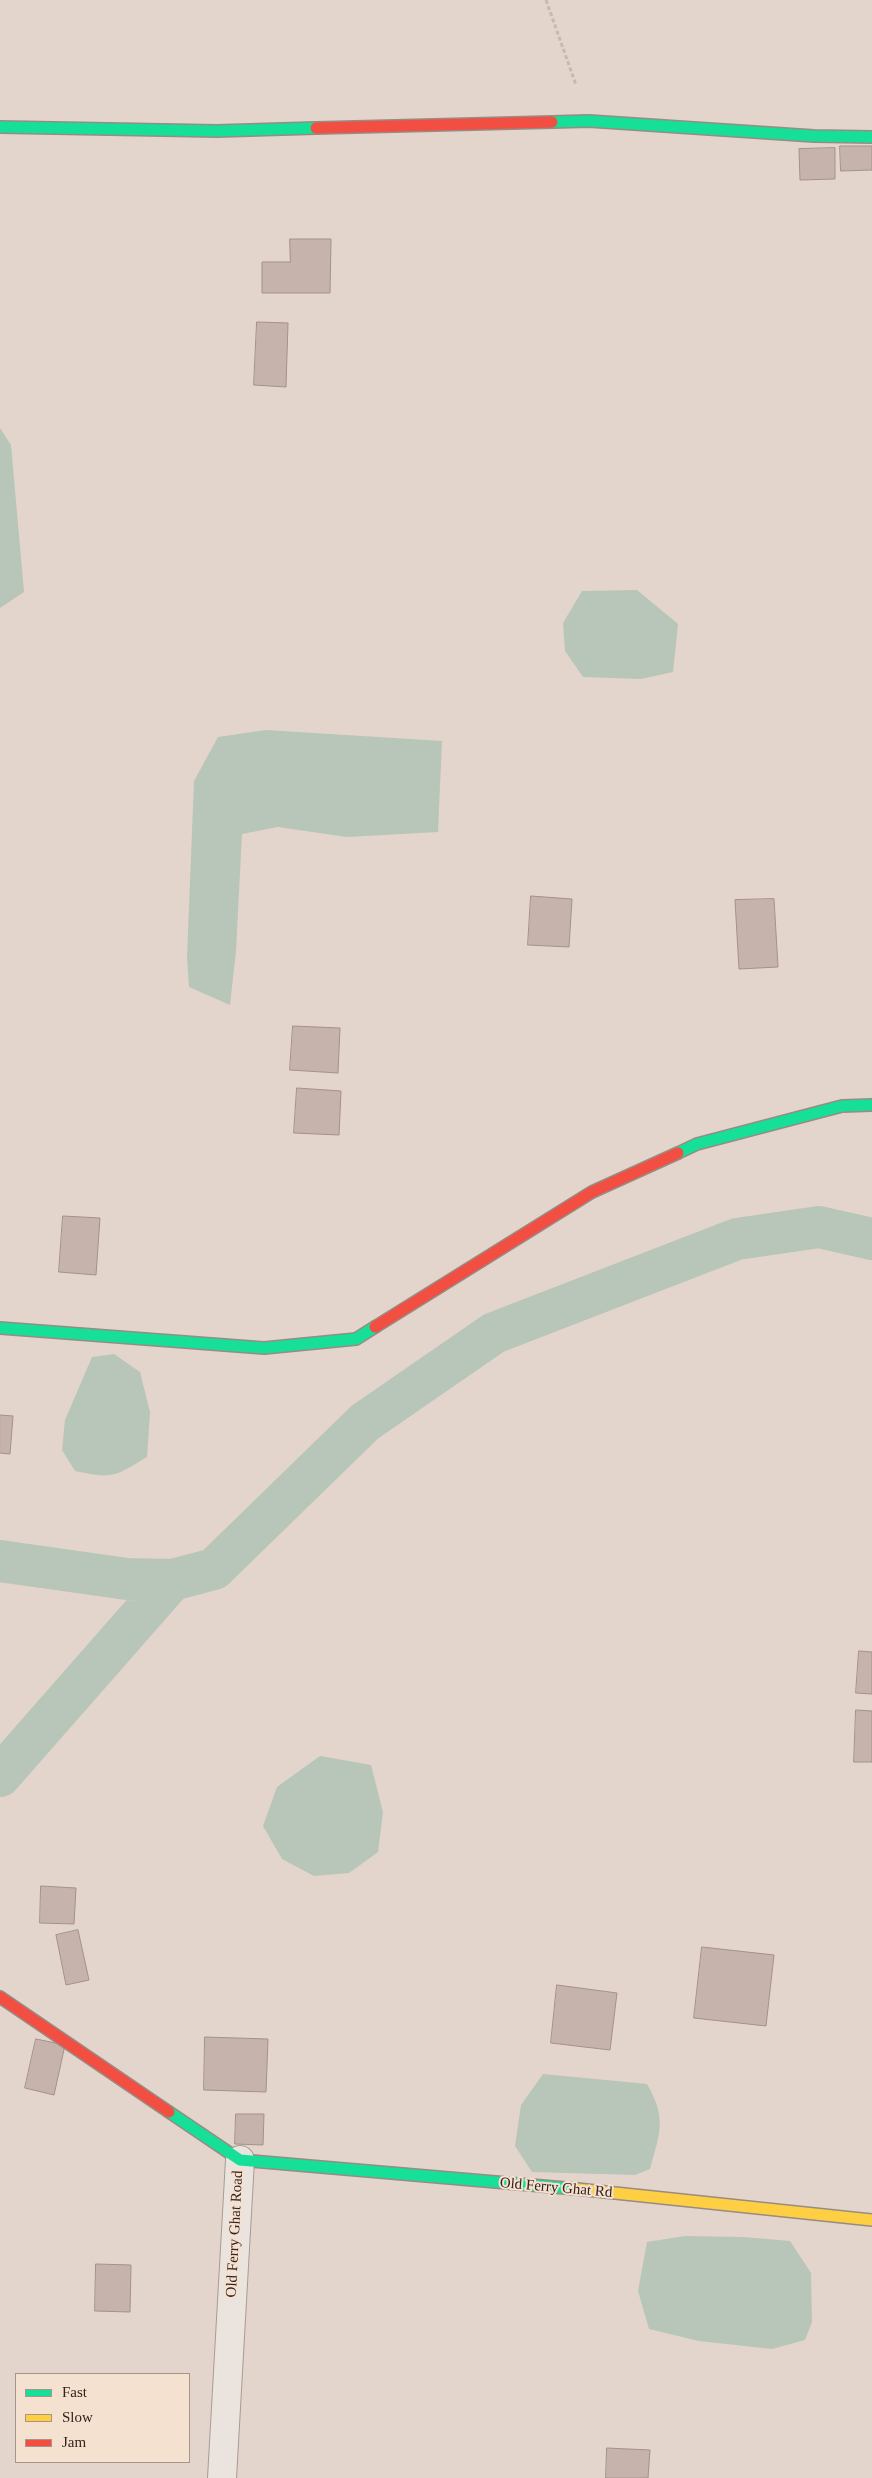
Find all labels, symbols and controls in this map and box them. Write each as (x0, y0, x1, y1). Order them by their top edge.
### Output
street label: Old Ferry Ghat Road (223, 2170, 247, 2298)
street label: Old Ferry Ghat Rd (499, 2174, 613, 2202)
legend (15, 2373, 190, 2463)
text: Fast (62, 2384, 87, 2400)
text: Slow (62, 2409, 93, 2425)
text: Jam (62, 2434, 86, 2450)

